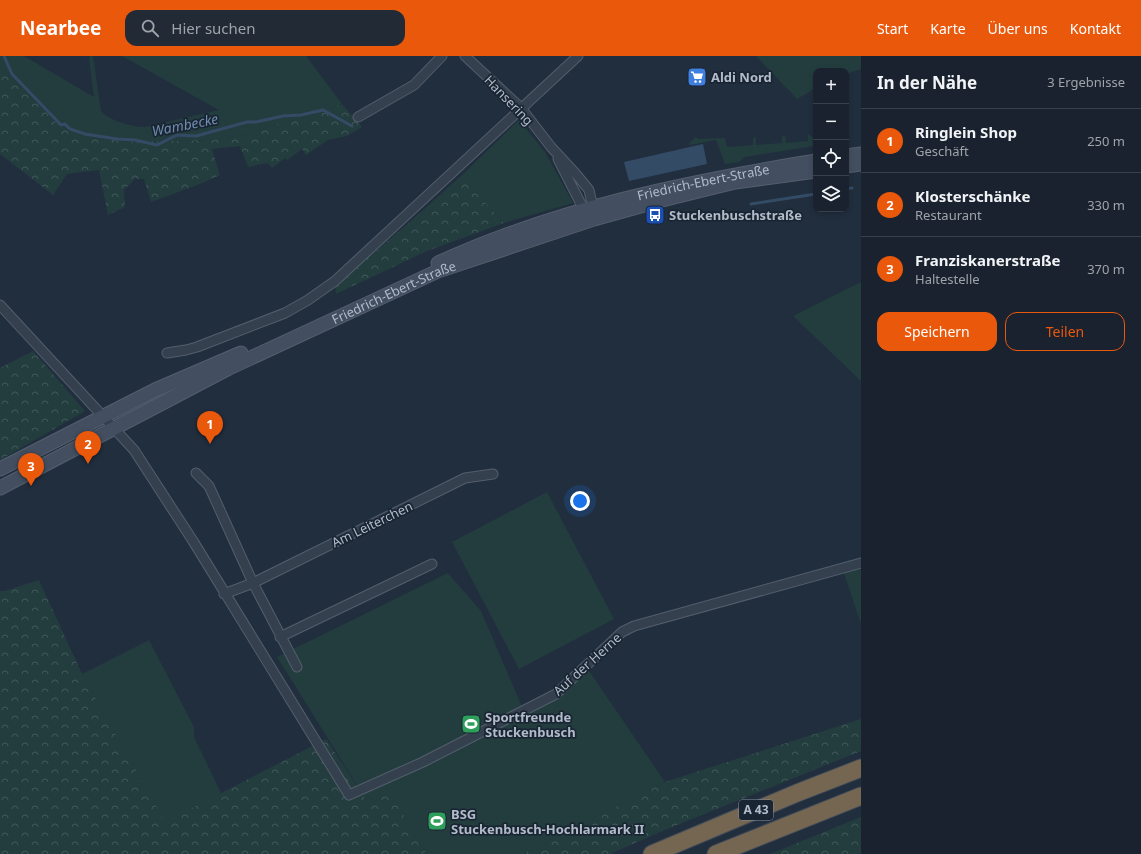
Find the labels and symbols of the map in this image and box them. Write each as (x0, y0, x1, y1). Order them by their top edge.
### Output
supermarket icon: Aldi Nord (686, 66, 708, 88)
place label: Aldi Nord (711, 68, 772, 86)
street label: Hansering (481, 71, 537, 129)
water label: Wambecke (150, 109, 220, 140)
street label: Friedrich-Ebert-Straße (635, 160, 771, 205)
bus stop icon: Stuckenbuschstraße (644, 204, 666, 226)
place label: Stuckenbuschstraße (669, 206, 802, 224)
street label: Friedrich-Ebert-Straße (329, 257, 458, 328)
pin: 1 (197, 411, 223, 444)
pin: 2 (75, 431, 101, 464)
pin: 3 (18, 453, 44, 486)
your location (570, 491, 590, 511)
street label: Am Leiterchen (328, 497, 416, 551)
street label: Auf der Herne (549, 629, 625, 699)
place label: Sportfreunde Stuckenbusch (485, 708, 576, 741)
sports icon: Sportfreunde Stuckenbusch (460, 713, 482, 735)
road number: A 43 (739, 800, 773, 820)
place label: BSG Stuckenbusch-Hochlarmark II (451, 805, 644, 838)
sports icon: BSG Stuckenbusch-Hochlarmark II (426, 810, 448, 832)

